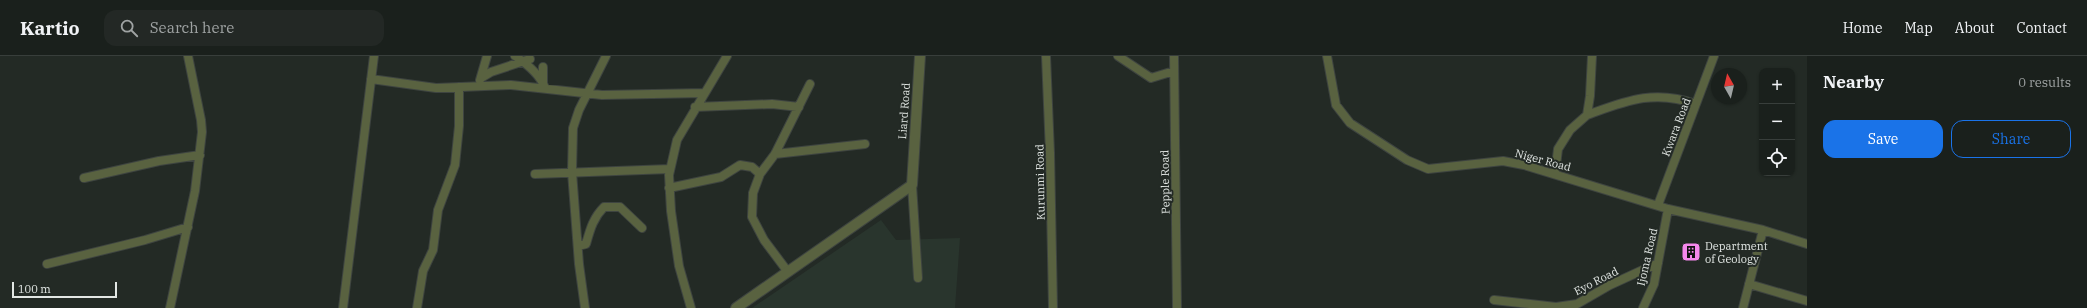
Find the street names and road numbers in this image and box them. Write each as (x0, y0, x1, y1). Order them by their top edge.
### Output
street label: Liard Road (895, 82, 913, 140)
street label: Kwara Road (1658, 95, 1694, 158)
street label: Kurunmi Road (1032, 144, 1048, 220)
street label: Niger Road (1513, 146, 1573, 174)
street label: Pepple Road (1157, 150, 1173, 214)
street label: Ijoma Road (1634, 227, 1660, 287)
street label: Eyo Road (1572, 264, 1621, 298)

